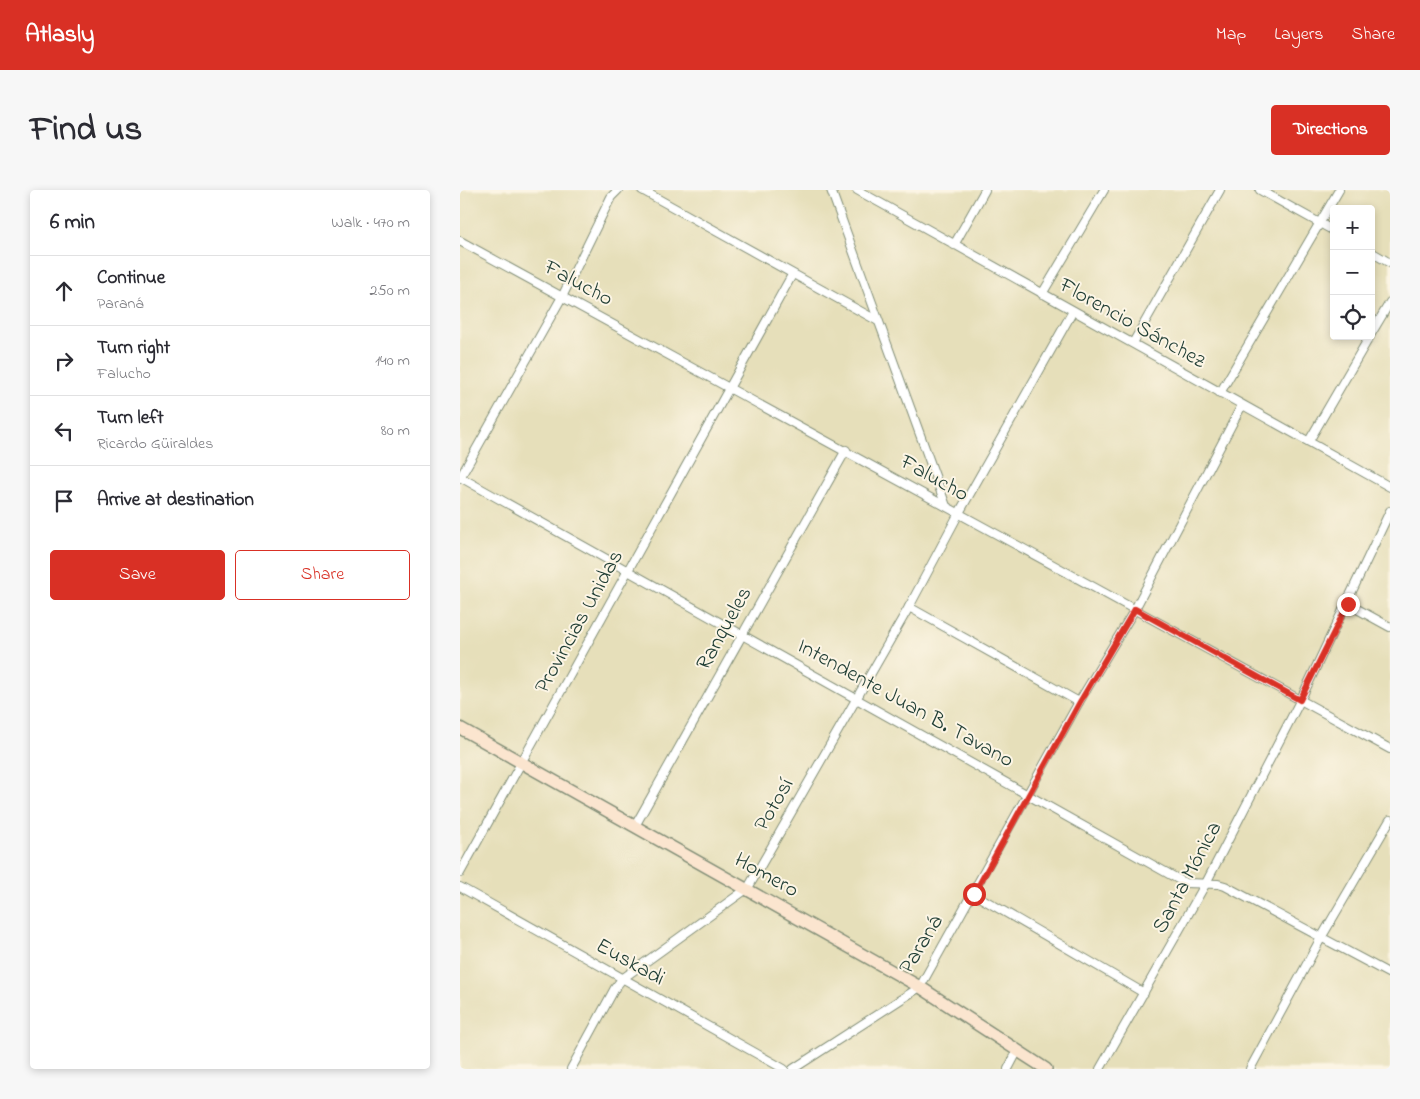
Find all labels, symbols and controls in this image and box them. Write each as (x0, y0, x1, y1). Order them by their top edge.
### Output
text: Atlasly (25, 18, 94, 53)
text: Map (1216, 22, 1246, 48)
text: Layers (1274, 22, 1324, 48)
text: Share (1352, 22, 1395, 48)
text: Find us (30, 105, 142, 156)
button: Directions (1271, 105, 1390, 155)
map controls (1330, 205, 1375, 340)
button: + (1330, 205, 1375, 250)
text: 6 min (50, 208, 95, 238)
text: Walk · 470 m (331, 211, 410, 235)
button: − (1330, 250, 1375, 295)
street label: Falucho (537, 252, 618, 316)
text: Continue (97, 265, 165, 292)
street label: Florencio Sánchez (1052, 270, 1212, 378)
icon: ahead (50, 277, 78, 305)
text: 250 m (370, 279, 410, 303)
text: Paraná (97, 292, 144, 316)
button: locate (1330, 295, 1375, 340)
text: Turn right (97, 335, 170, 362)
icon: right (50, 347, 78, 375)
text: 140 m (375, 349, 410, 373)
text: Falucho (97, 362, 151, 386)
text: Turn left (97, 405, 164, 432)
icon: left (50, 417, 78, 445)
text: 80 m (381, 419, 410, 443)
text: Ricardo Güiraldes (97, 432, 213, 456)
street label: Falucho (893, 447, 974, 511)
icon: arrive (50, 487, 78, 515)
text: Arrive at destination (97, 487, 254, 514)
street label: Provincias Unidas (527, 545, 633, 699)
button: Save (50, 550, 225, 600)
button: Share (235, 550, 410, 600)
street label: Ranqueles (689, 581, 761, 677)
route end (1337, 593, 1360, 616)
street label: Intendente Juan B. Tavano (791, 631, 1019, 777)
street label: Potosí (747, 772, 803, 838)
street label: Santa Mónica (1145, 816, 1231, 940)
street label: Homero (728, 845, 804, 907)
route start (963, 883, 986, 906)
street label: Paraná (892, 909, 952, 981)
street label: Euskadi (589, 931, 671, 995)

